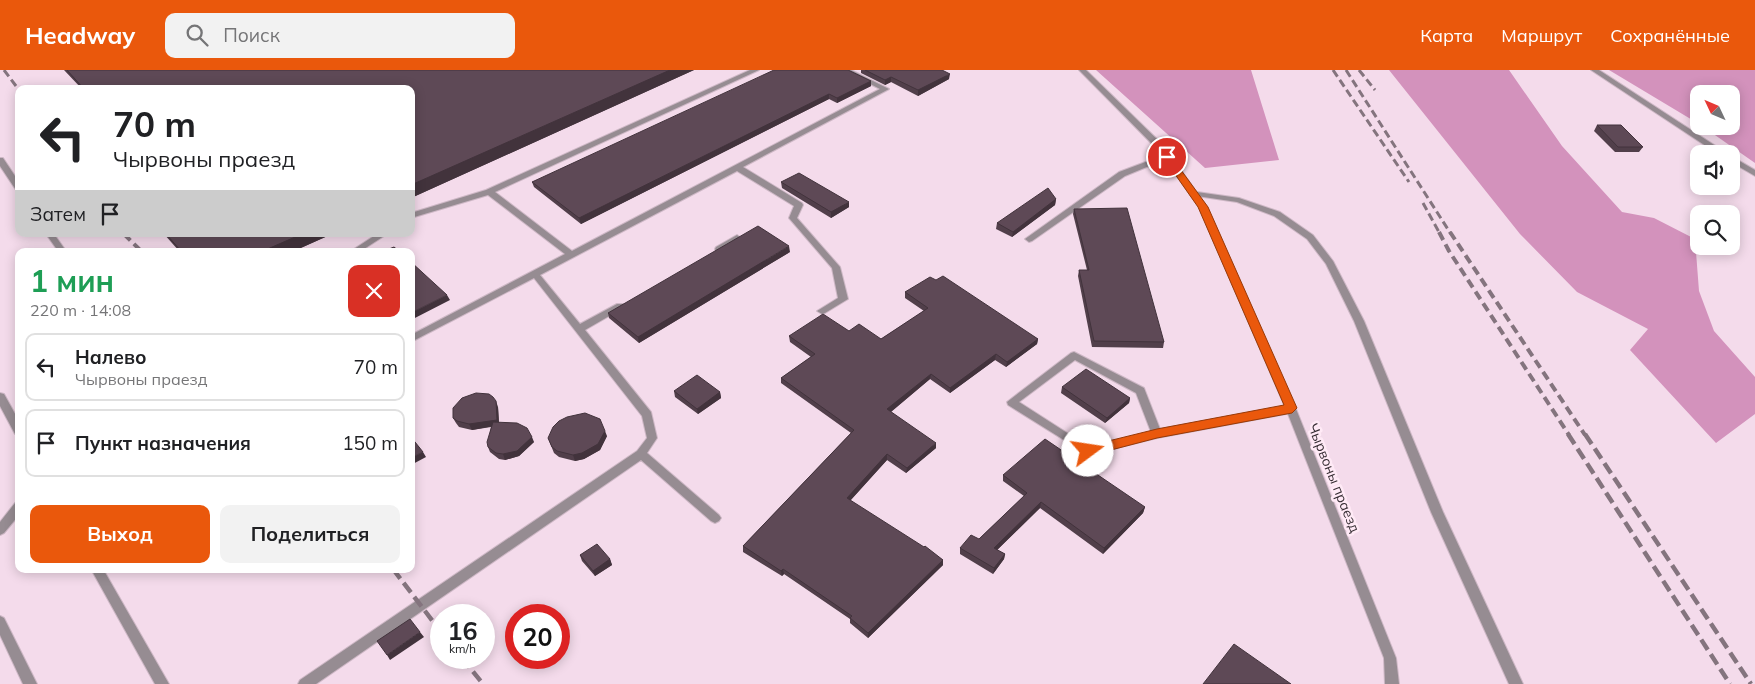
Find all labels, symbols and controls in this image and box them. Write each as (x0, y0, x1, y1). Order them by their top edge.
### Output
search box (165, 13, 515, 58)
text: Headway (25, 20, 135, 50)
icon: search (183, 21, 211, 49)
text: Поиск (223, 23, 280, 47)
text: Карта (1420, 24, 1473, 47)
text: Маршрут (1501, 24, 1582, 47)
text: Сохранённые (1610, 24, 1730, 47)
north arrow (1690, 85, 1740, 135)
map controls (1690, 85, 1740, 255)
text: 70 m (113, 102, 196, 146)
icon: left (30, 105, 95, 170)
pin (1146, 136, 1188, 178)
icon: arrive (1153, 143, 1181, 171)
text: Чырвоны праезд (113, 145, 295, 173)
button: sound (1690, 145, 1740, 195)
icon: arrive (96, 200, 124, 228)
text: Затем (30, 202, 86, 226)
button: search (1690, 205, 1740, 255)
text: 1 мин (30, 262, 114, 300)
button: close (348, 265, 400, 317)
text: 220 m · 14:08 (30, 300, 131, 320)
text: Налево (75, 345, 147, 369)
icon: left (32, 353, 60, 381)
text: 70 m (354, 355, 398, 379)
text: Чырвоны праезд (75, 369, 208, 389)
street label: Чырвоны праезд (1304, 421, 1364, 536)
position arrow (1061, 424, 1113, 476)
icon: arrive (32, 429, 60, 457)
text: Пункт назначения (75, 431, 251, 455)
text: 150 m (342, 431, 398, 455)
button: Выход (30, 505, 210, 563)
button: Поделиться (220, 505, 400, 563)
speed limit sign: 20 (505, 604, 570, 669)
text: 16 (447, 615, 478, 646)
text: km/h (449, 641, 476, 656)

